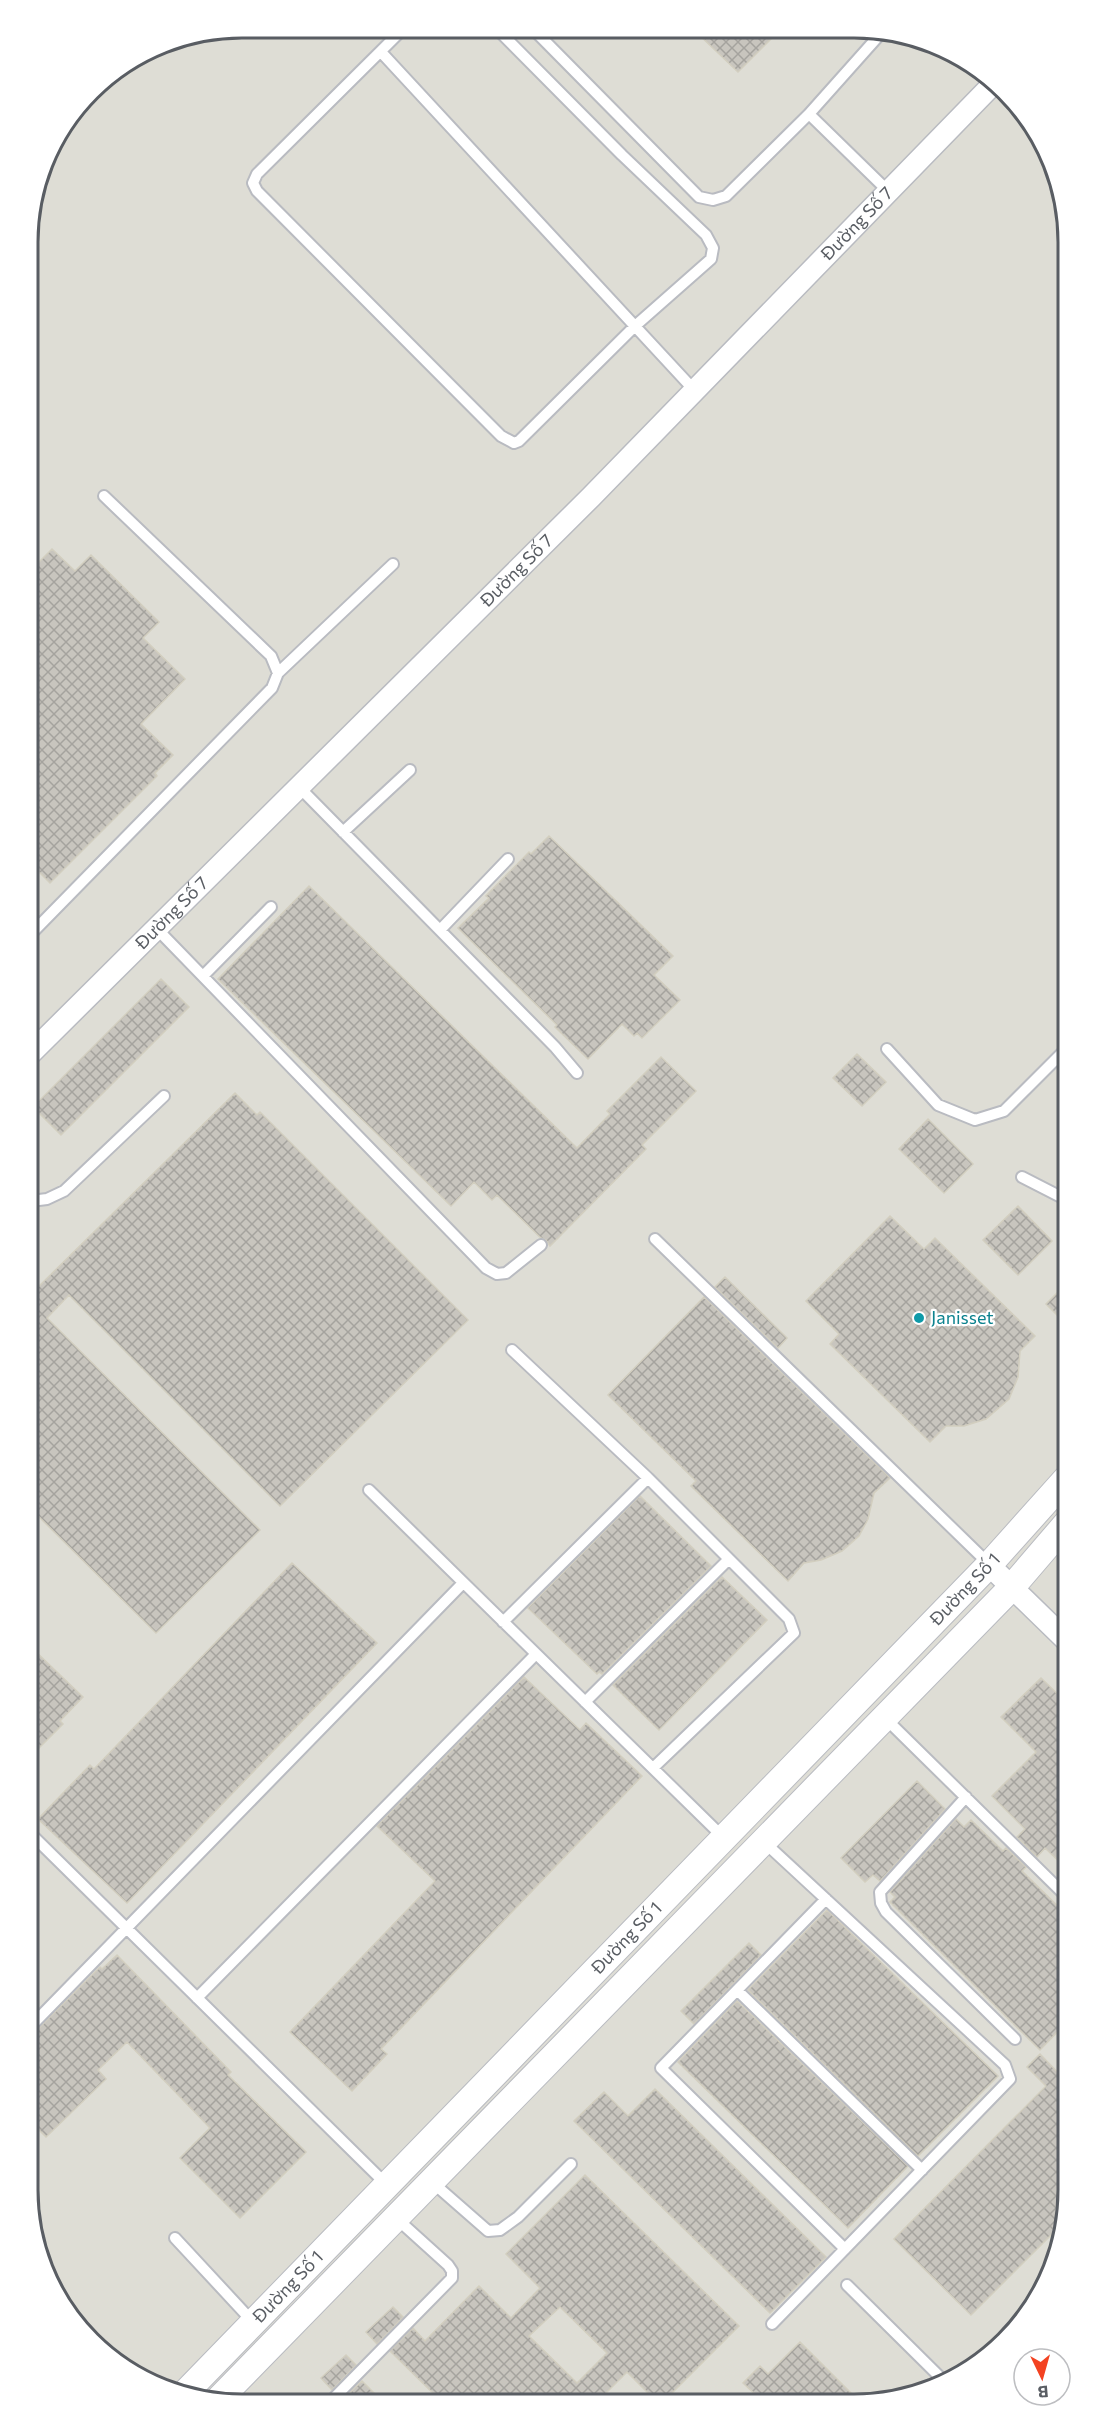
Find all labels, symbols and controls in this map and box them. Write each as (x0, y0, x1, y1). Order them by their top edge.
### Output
street label: Đường Số 7 (815, 182, 897, 265)
street label: Đường Số 7 (474, 529, 557, 612)
street label: Đường Số 7 (129, 871, 212, 954)
place label: Janisset (931, 1306, 994, 1328)
marker: Janisset (912, 1311, 926, 1325)
street label: Đường Số 1 (924, 1548, 1004, 1630)
street label: Đường Số 1 (585, 1897, 666, 1979)
street label: Đường Số 1 (247, 2245, 327, 2328)
north arrow (1012, 2347, 1072, 2407)
text: B (1037, 2383, 1049, 2402)

